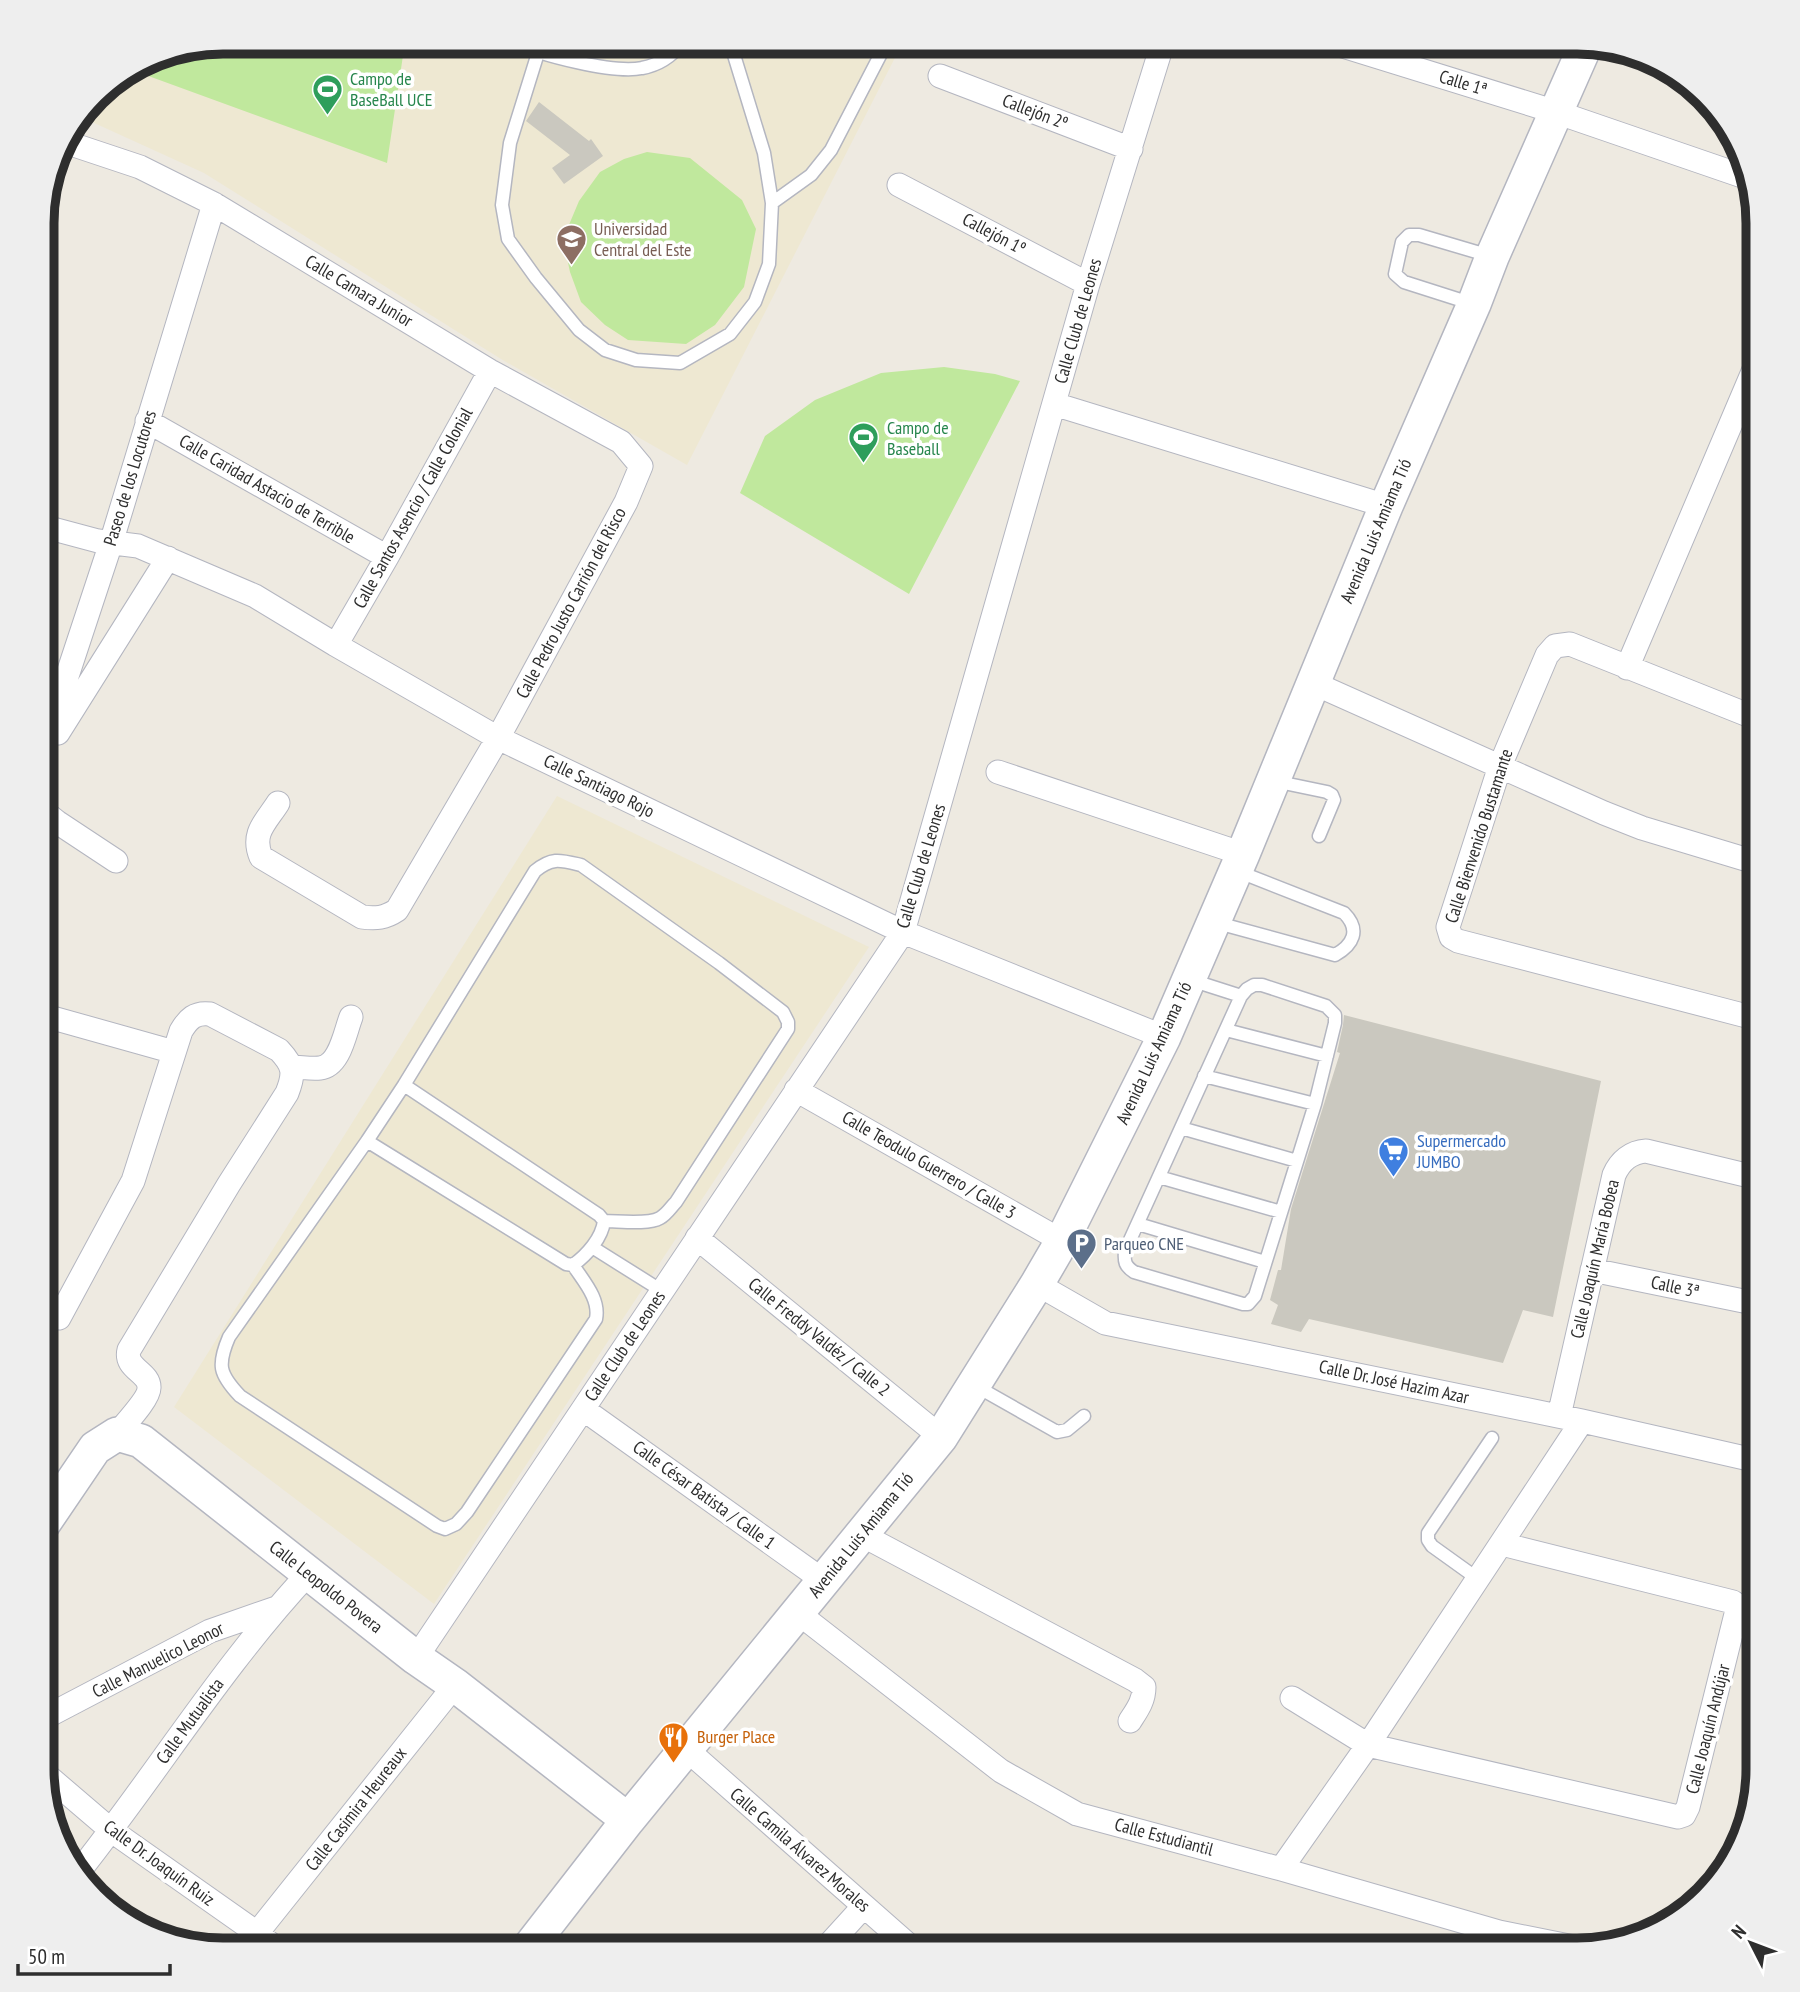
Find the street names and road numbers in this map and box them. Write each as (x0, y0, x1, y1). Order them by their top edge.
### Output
street label: Calle 1ª (1437, 64, 1490, 101)
street label: Callejón 2º (999, 89, 1071, 135)
street label: Callejón 1º (959, 207, 1030, 260)
street label: Calle Camara Junior (301, 249, 417, 332)
street label: Calle Club de Leones (1049, 256, 1106, 386)
street label: Calle Santos Asencio / Calle Colonial (348, 403, 478, 612)
street label: Paseo de los Locutores (98, 407, 161, 548)
street label: Calle Caridad Astacio de Terrible (175, 429, 359, 548)
street label: Avenida Luis Amiama Tió (1335, 455, 1416, 606)
street label: Calle Pedro Justo Carrión del Risco (510, 503, 631, 702)
street label: Calle Bienvenido Bustamante (1440, 746, 1518, 926)
street label: Calle Santiago Rojo (540, 749, 659, 822)
street label: Calle Club de Leones (891, 801, 950, 931)
street label: Avenida Luis Amiama Tió (1110, 978, 1197, 1128)
street label: Calle Teodulo Guerrero / Calle 3 (838, 1105, 1020, 1224)
street label: Calle Joaquín María Bobea (1565, 1177, 1624, 1341)
street label: Calle 3ª (1649, 1270, 1701, 1303)
street label: Calle Freddy Valdéz / Calle 2 (744, 1272, 895, 1401)
street label: Calle Club de Leones (579, 1286, 670, 1406)
street label: Calle Dr. José Hazim Azar (1317, 1354, 1471, 1409)
street label: Calle César Batista / Calle 1 (628, 1435, 780, 1554)
street label: Avenida Luis Amiama Tió (803, 1467, 918, 1602)
street label: Calle Leopoldo Povera (265, 1535, 388, 1638)
street label: Calle Manuelico Leonor (88, 1616, 228, 1703)
street label: Calle Joaquín Andújar (1680, 1662, 1735, 1796)
street label: Calle Mutualista (151, 1673, 228, 1768)
street label: Calle Casimira Heureaux (300, 1742, 412, 1875)
street label: Calle Camila Álvarez Morales (725, 1782, 875, 1917)
street label: Calle Estudiantil (1112, 1812, 1217, 1861)
street label: Calle Dr. Joaquín Ruiz (99, 1815, 219, 1911)

